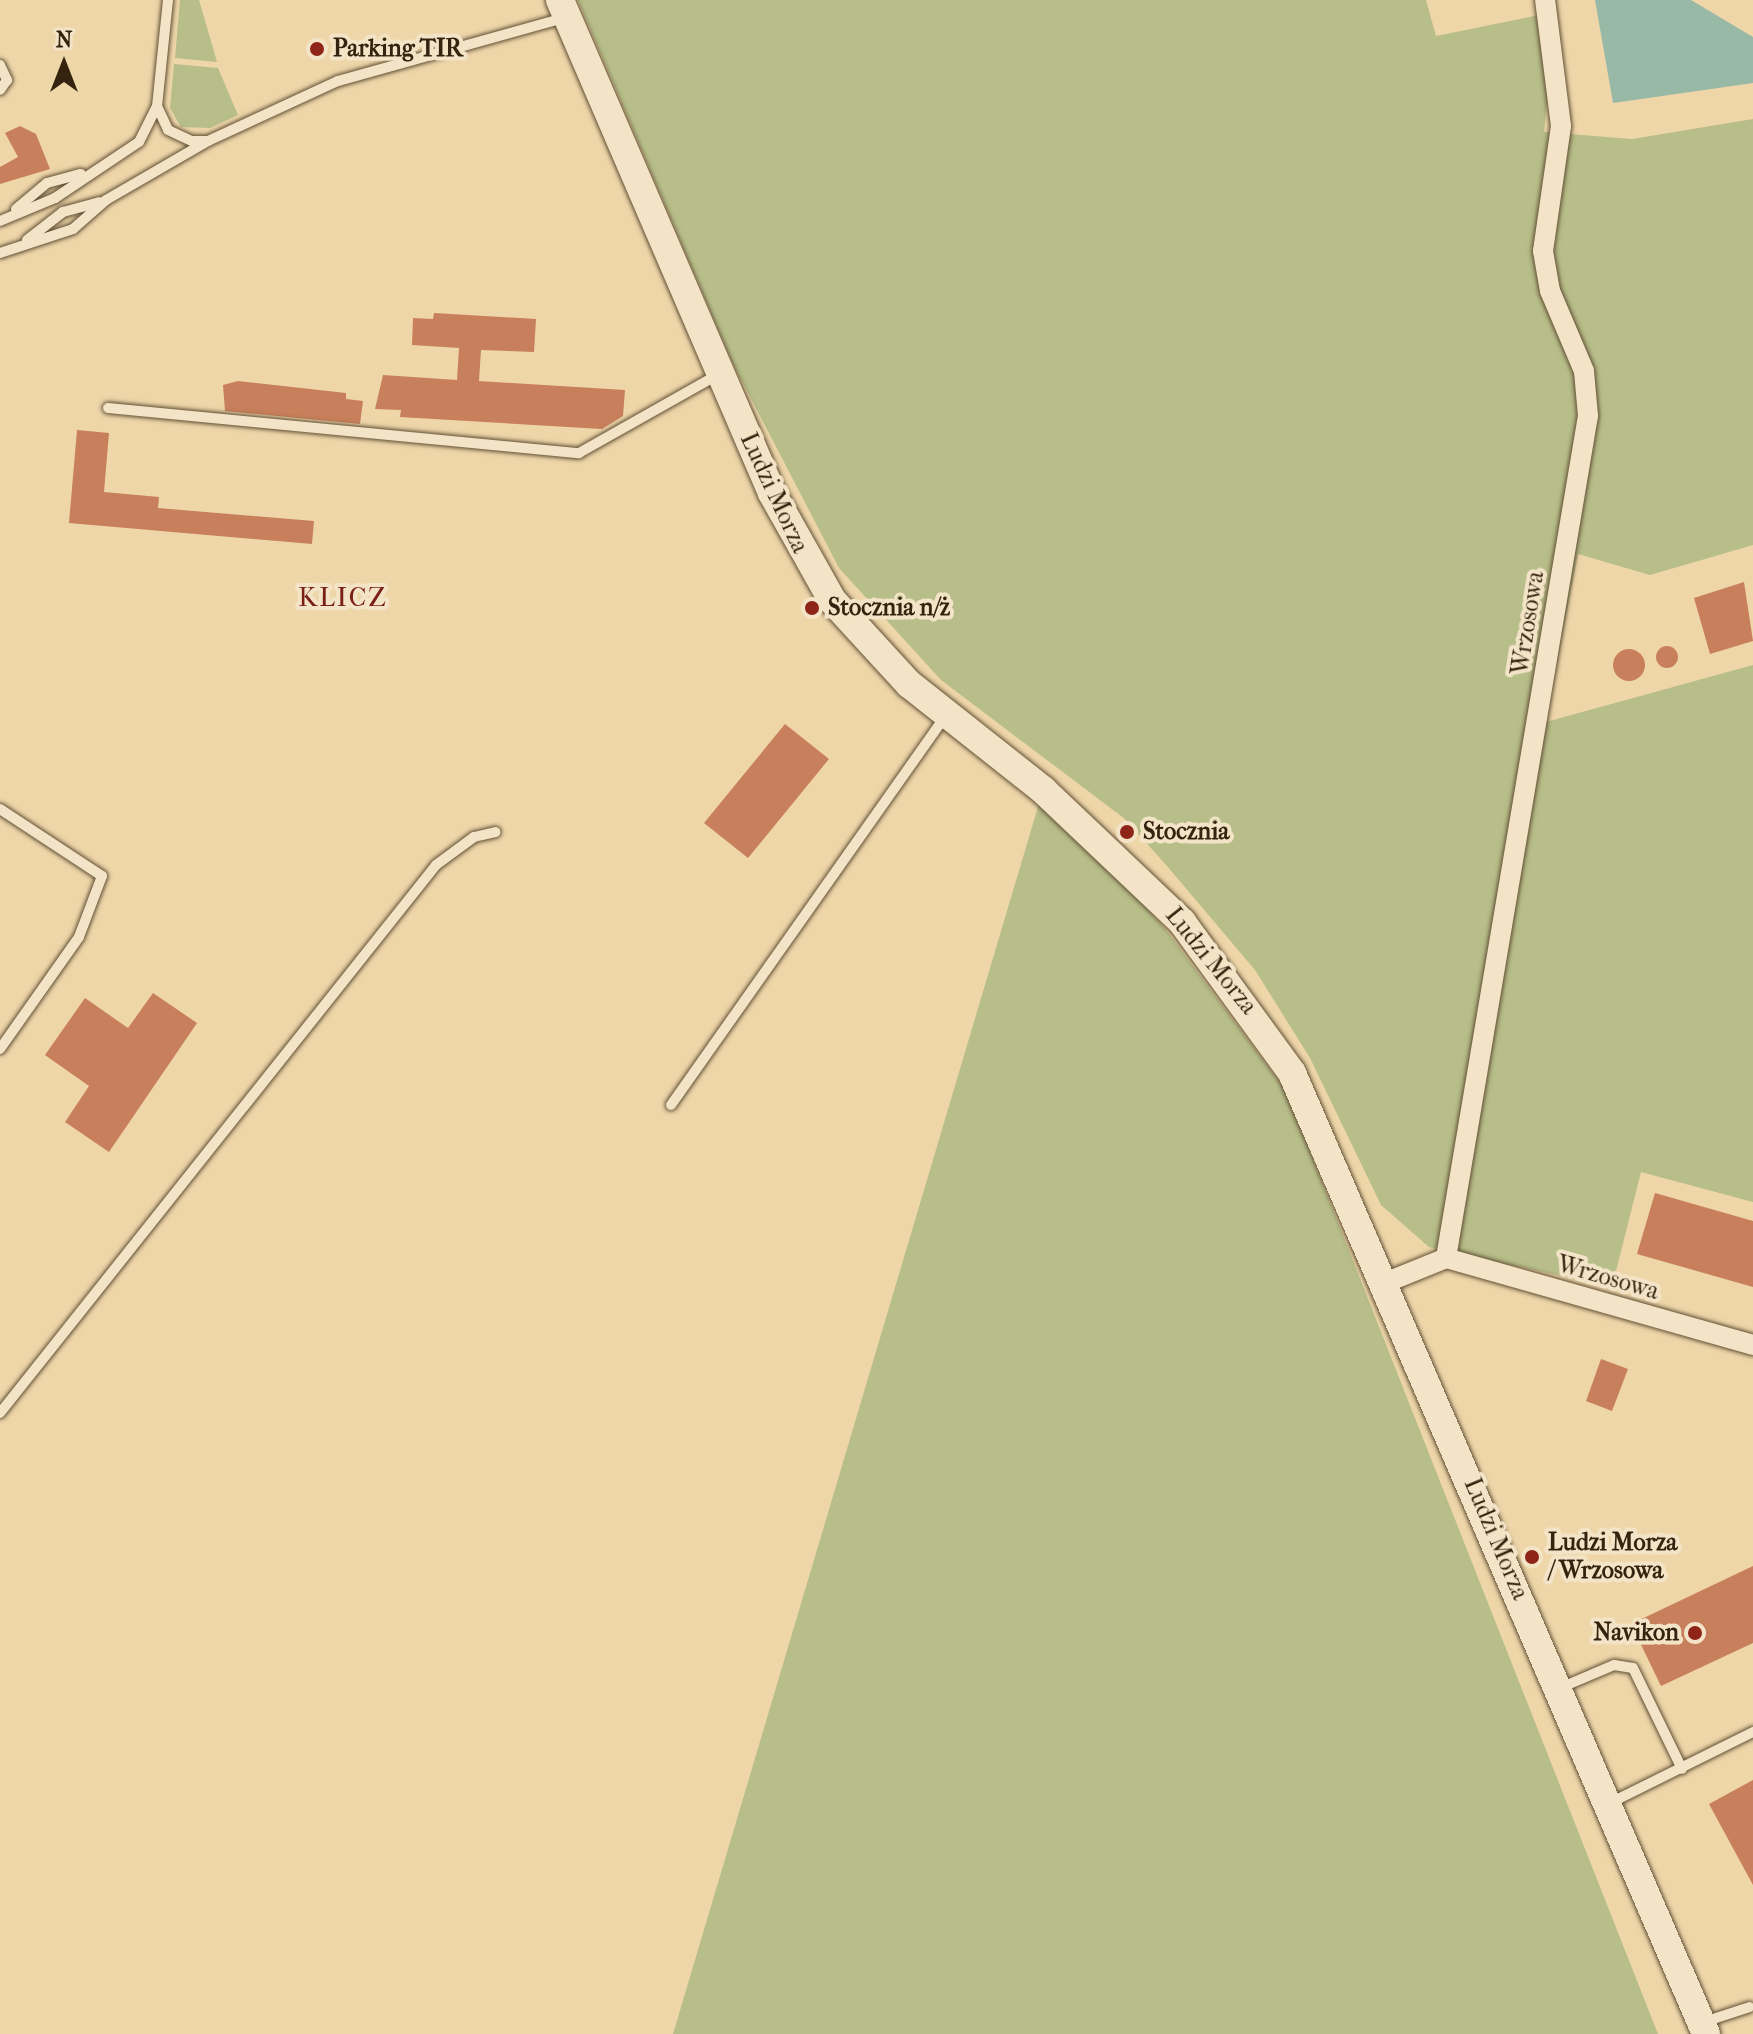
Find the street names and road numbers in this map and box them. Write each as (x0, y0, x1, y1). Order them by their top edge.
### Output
street label: Ludzi Morza (734, 428, 814, 558)
street label: Wrzosowa (1506, 569, 1550, 677)
street label: Ludzi Morza (1159, 902, 1263, 1020)
street label: Wrzosowa (1554, 1250, 1662, 1306)
street label: Ludzi Morza (1457, 1474, 1535, 1604)

